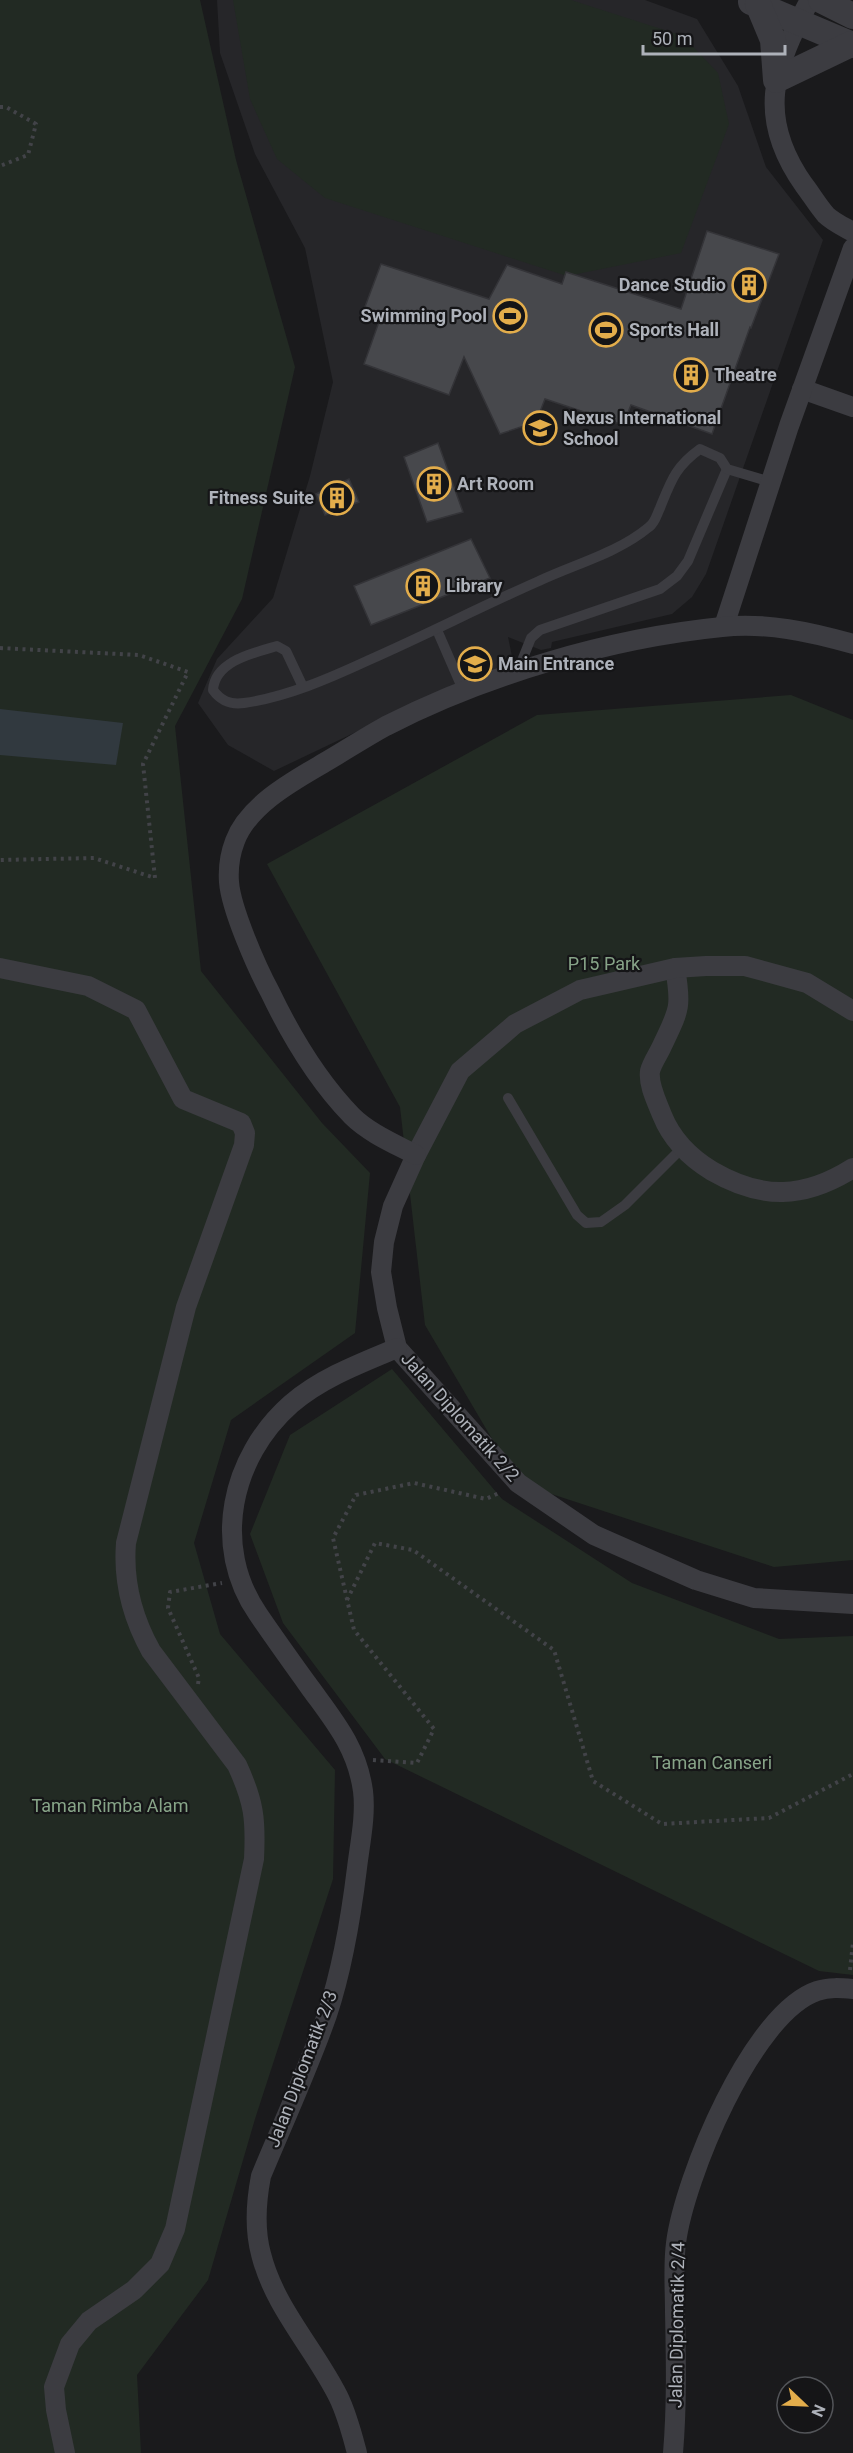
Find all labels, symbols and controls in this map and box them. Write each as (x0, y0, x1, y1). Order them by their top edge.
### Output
scale bar (643, 18, 786, 56)
text: 50 m (652, 28, 692, 49)
building icon: Dance Studio (731, 267, 767, 303)
place label: Dance Studio (619, 274, 726, 295)
sports icon: Swimming Pool (492, 298, 528, 334)
place label: Swimming Pool (361, 305, 487, 326)
sports icon: Sports Hall (588, 312, 624, 348)
place label: Sports Hall (629, 319, 719, 340)
building icon: Theatre (673, 357, 709, 393)
place label: Theatre (714, 364, 777, 385)
place label: Nexus International School (563, 407, 721, 449)
school or university icon: Nexus International School (522, 410, 558, 446)
building icon: Art Room (416, 466, 452, 502)
place label: Art Room (457, 473, 534, 494)
building icon: Fitness Suite (319, 480, 355, 516)
place label: Fitness Suite (209, 487, 314, 508)
building icon: Library (405, 568, 441, 604)
place label: Library (446, 575, 503, 596)
school or university icon: Main Entrance (457, 646, 493, 682)
place label: Main Entrance (498, 653, 614, 674)
park label: P15 Park (568, 953, 641, 974)
street label: Jalan Diplomatik 2/2 (397, 1348, 524, 1485)
park label: Taman Canseri (652, 1752, 772, 1773)
park label: Taman Rimba Alam (32, 1795, 188, 1816)
street label: Jalan Diplomatik 2/3 (262, 1987, 341, 2150)
street label: Jalan Diplomatik 2/4 (665, 2242, 688, 2408)
north arrow (775, 2375, 835, 2435)
text: N (807, 2402, 829, 2420)

